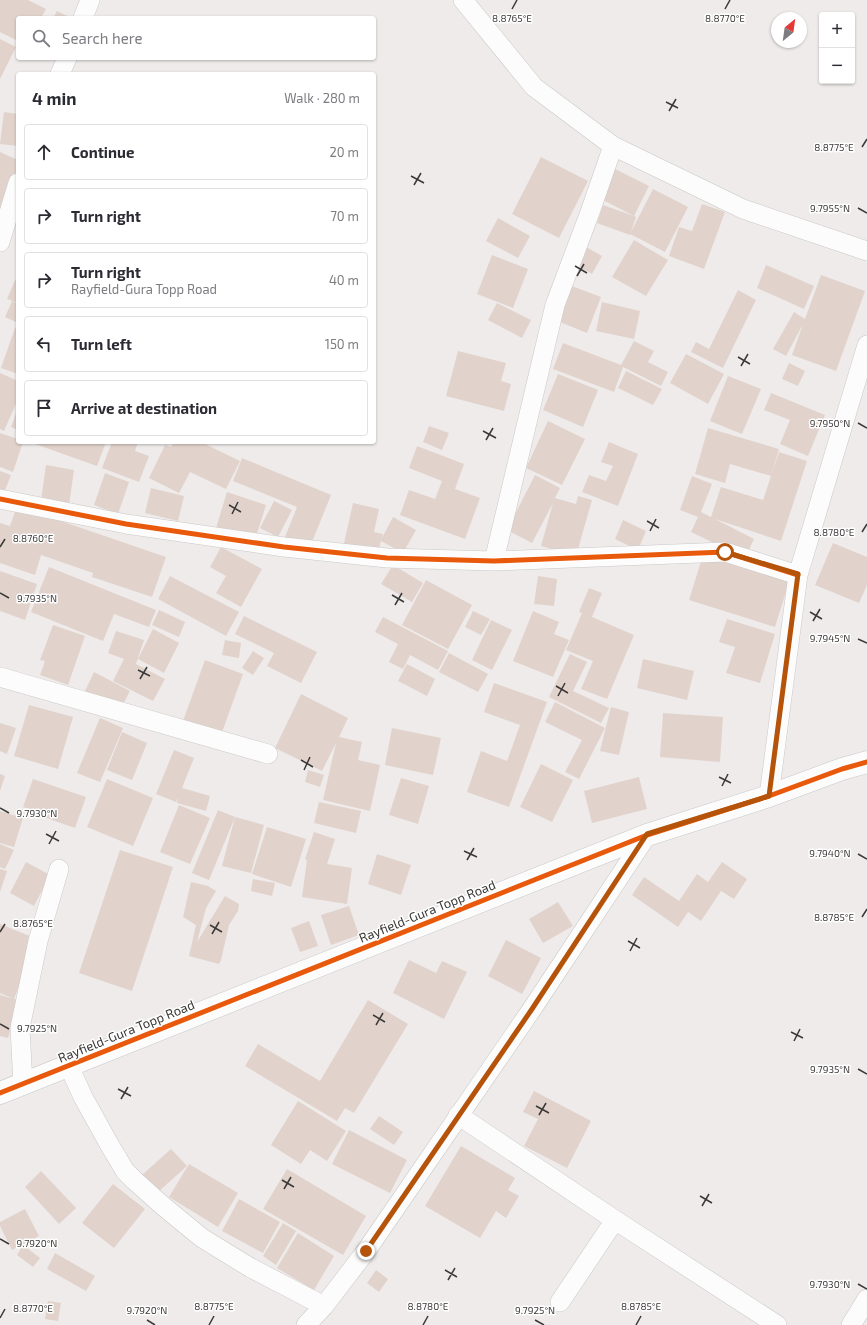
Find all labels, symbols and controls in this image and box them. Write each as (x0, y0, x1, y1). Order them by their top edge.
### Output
text: 8.8765°E (492, 12, 532, 24)
text: 8.8770°E (705, 12, 745, 24)
north arrow (771, 12, 807, 48)
map controls (819, 12, 855, 84)
button: + (819, 12, 855, 48)
search box (16, 16, 376, 60)
icon: search (30, 27, 52, 49)
text: Search here (62, 29, 143, 47)
button: − (819, 48, 855, 84)
text: 4 min (32, 88, 76, 108)
text: Walk · 280 m (284, 90, 360, 106)
icon: ahead (33, 141, 55, 163)
text: 8.8775°E (814, 141, 854, 153)
text: Continue (71, 143, 134, 161)
text: 20 m (330, 144, 359, 160)
text: 9.7955°N (810, 202, 850, 214)
icon: right (33, 205, 55, 227)
text: Turn right (71, 207, 141, 225)
text: 70 m (330, 208, 359, 224)
text: Turn right (71, 263, 141, 281)
icon: right (33, 269, 55, 291)
text: 40 m (329, 272, 359, 288)
text: Rayfield-Gura Topp Road (71, 281, 217, 297)
icon: left (33, 333, 55, 355)
text: Turn left (71, 335, 132, 353)
text: 150 m (325, 336, 359, 352)
icon: arrive (33, 397, 55, 419)
text: Arrive at destination (71, 399, 217, 417)
text: 9.7950°N (810, 417, 850, 429)
text: 8.8780°E (814, 526, 855, 538)
text: 8.8760°E (13, 532, 54, 544)
route start (716, 543, 734, 561)
text: 9.7935°N (17, 592, 57, 604)
text: 9.7945°N (810, 632, 850, 644)
text: 9.7930°N (17, 807, 57, 819)
text: 9.7940°N (809, 847, 851, 859)
street label: Rayfield-Gura Topp Road (356, 876, 498, 946)
text: 8.8785°E (814, 911, 855, 923)
text: 8.8765°E (13, 917, 53, 929)
street label: Rayfield-Gura Topp Road (55, 996, 197, 1066)
text: 9.7925°N (17, 1022, 57, 1034)
text: 9.7935°N (810, 1063, 850, 1075)
text: 9.7920°N (17, 1237, 57, 1249)
route end (357, 1242, 375, 1260)
text: 9.7930°N (810, 1278, 850, 1290)
text: 8.8775°E (194, 1300, 234, 1312)
text: 8.8780°E (408, 1300, 449, 1312)
text: 8.8785°E (621, 1300, 662, 1312)
text: 8.8770°E (13, 1302, 53, 1314)
text: 9.7920°N (127, 1304, 167, 1316)
text: 9.7925°N (515, 1304, 555, 1316)

